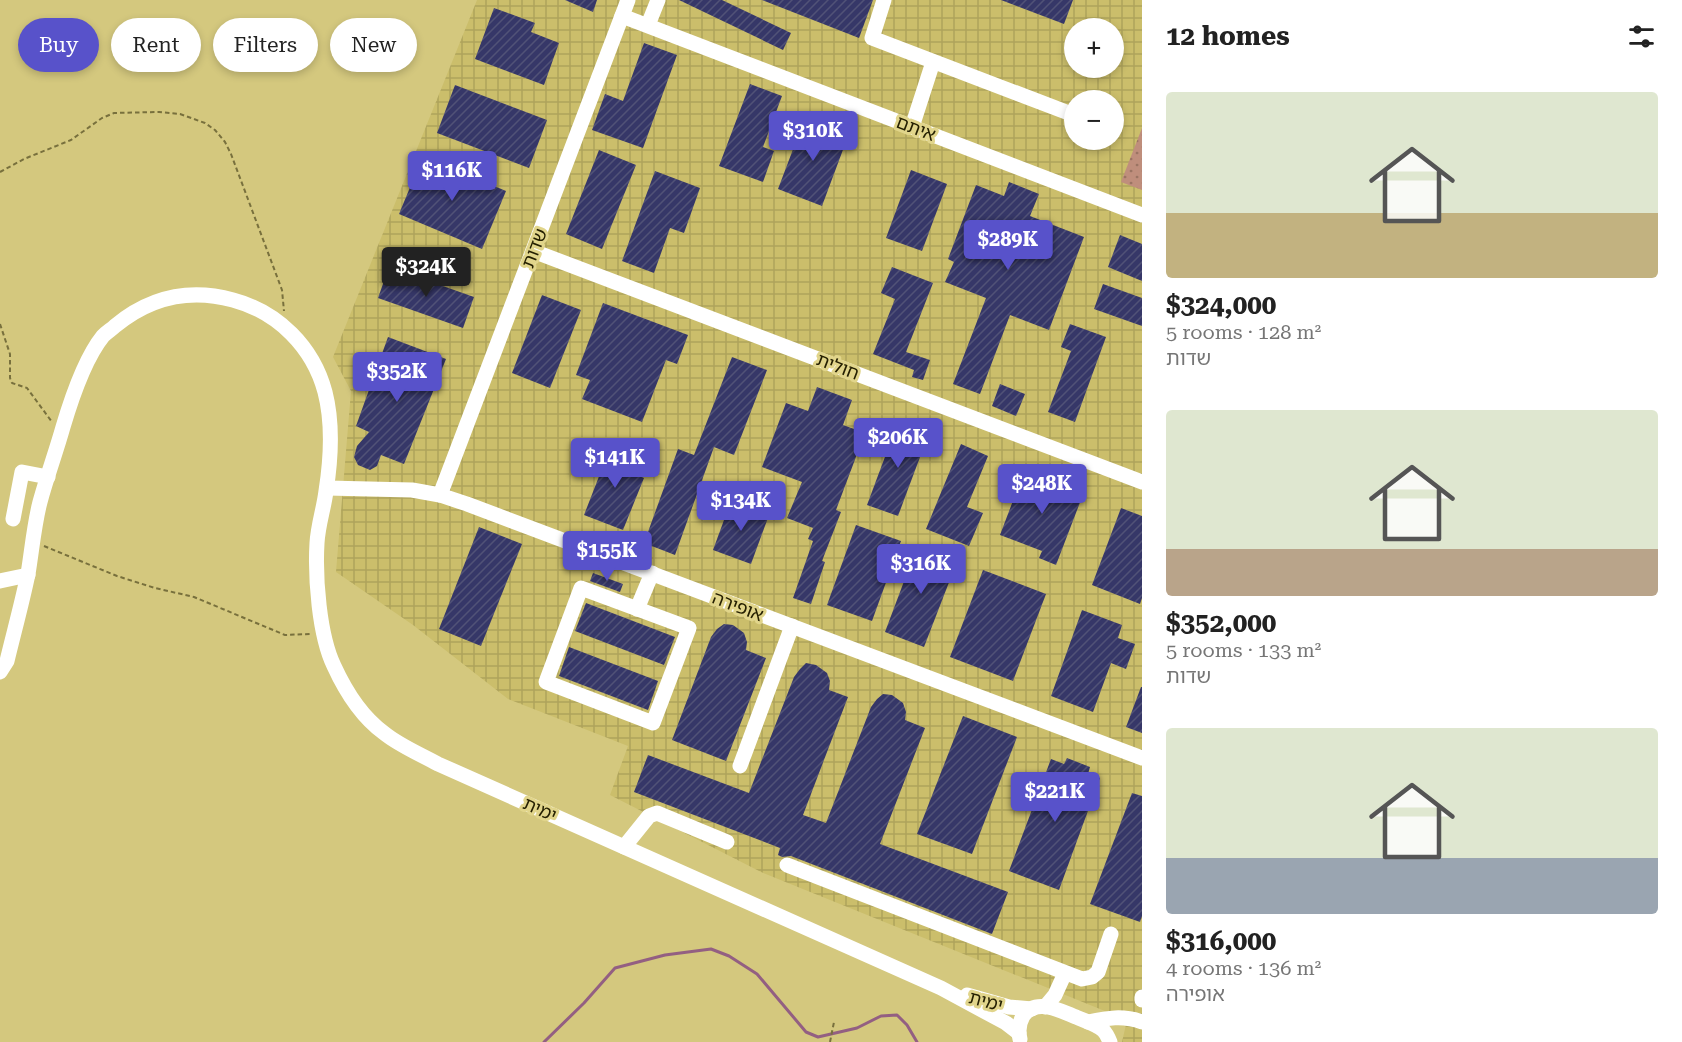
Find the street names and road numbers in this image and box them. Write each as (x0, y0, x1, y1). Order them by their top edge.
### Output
street label: איתם (893, 111, 939, 145)
street label: שדות (517, 225, 551, 271)
street label: חולית (814, 348, 862, 384)
street label: אופירה (710, 587, 766, 625)
street label: ימית (520, 792, 560, 826)
street label: ימית (967, 986, 1005, 1016)

